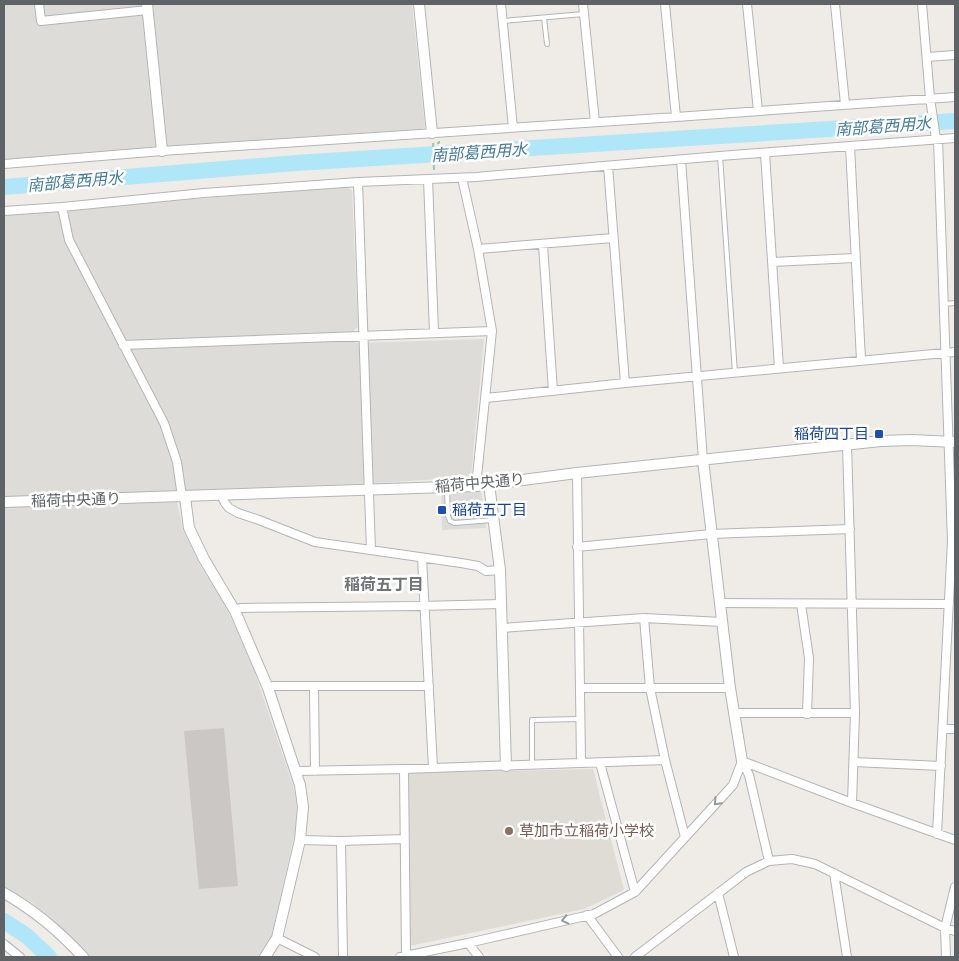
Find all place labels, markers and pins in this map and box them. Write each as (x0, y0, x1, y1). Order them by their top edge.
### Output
place label: 稲荷四丁目 (794, 425, 869, 442)
marker: 稲荷四丁目 (873, 428, 885, 440)
place label: 稲荷五丁目 (452, 501, 527, 518)
marker: 稲荷五丁目 (436, 504, 448, 516)
place label: 草加市立稲荷小学校 (519, 822, 654, 839)
marker: 草加市立稲荷小学校 (503, 825, 515, 837)

